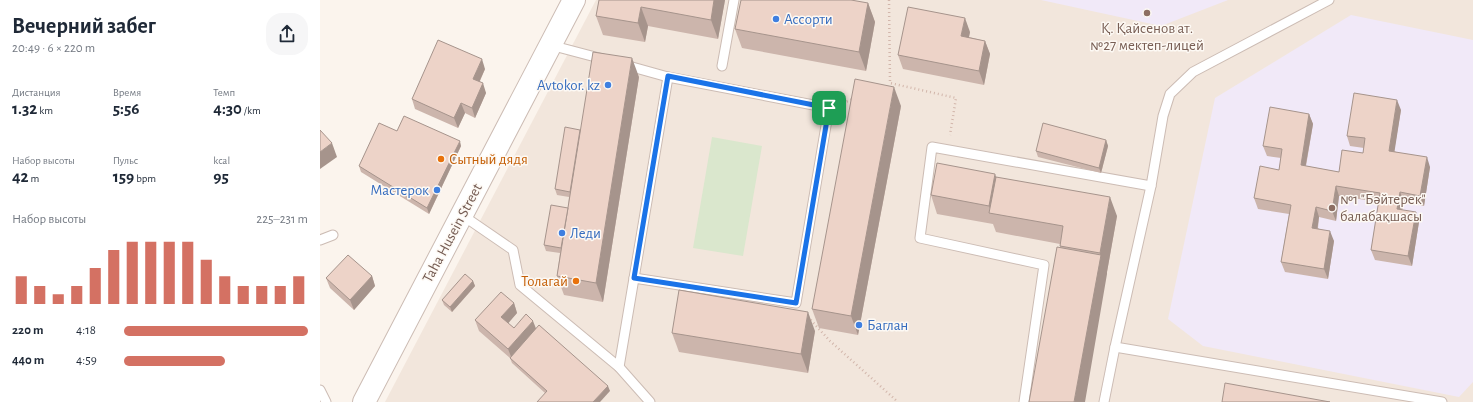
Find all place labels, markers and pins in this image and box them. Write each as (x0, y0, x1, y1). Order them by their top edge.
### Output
marker: Қ. Қайсенов ат. №27 мектеп-лицей (1142, 8, 1152, 18)
place label: Ассорти (784, 12, 833, 27)
marker: Ассорти (771, 14, 781, 24)
place label: Қ. Қайсенов ат. №27 мектеп-лицей (1090, 21, 1204, 53)
place label: Avtokor. kz (537, 78, 600, 93)
marker: Avtokor. kz (603, 80, 613, 90)
pin (812, 91, 846, 125)
place label: Сытный дядя (449, 152, 528, 167)
marker: Сытный дядя (436, 154, 446, 164)
place label: Мастерок (370, 183, 429, 198)
marker: Мастерок (432, 185, 442, 195)
place label: №1 "Бәйтерек" балабақшасы (1340, 192, 1426, 224)
marker: №1 "Бәйтерек" балабақшасы (1327, 203, 1337, 213)
place label: Леди (570, 226, 601, 241)
marker: Леди (557, 228, 567, 238)
place label: Толагай (521, 274, 568, 289)
marker: Толагай (571, 276, 581, 286)
place label: Баглан (867, 318, 908, 333)
marker: Баглан (854, 320, 864, 330)

